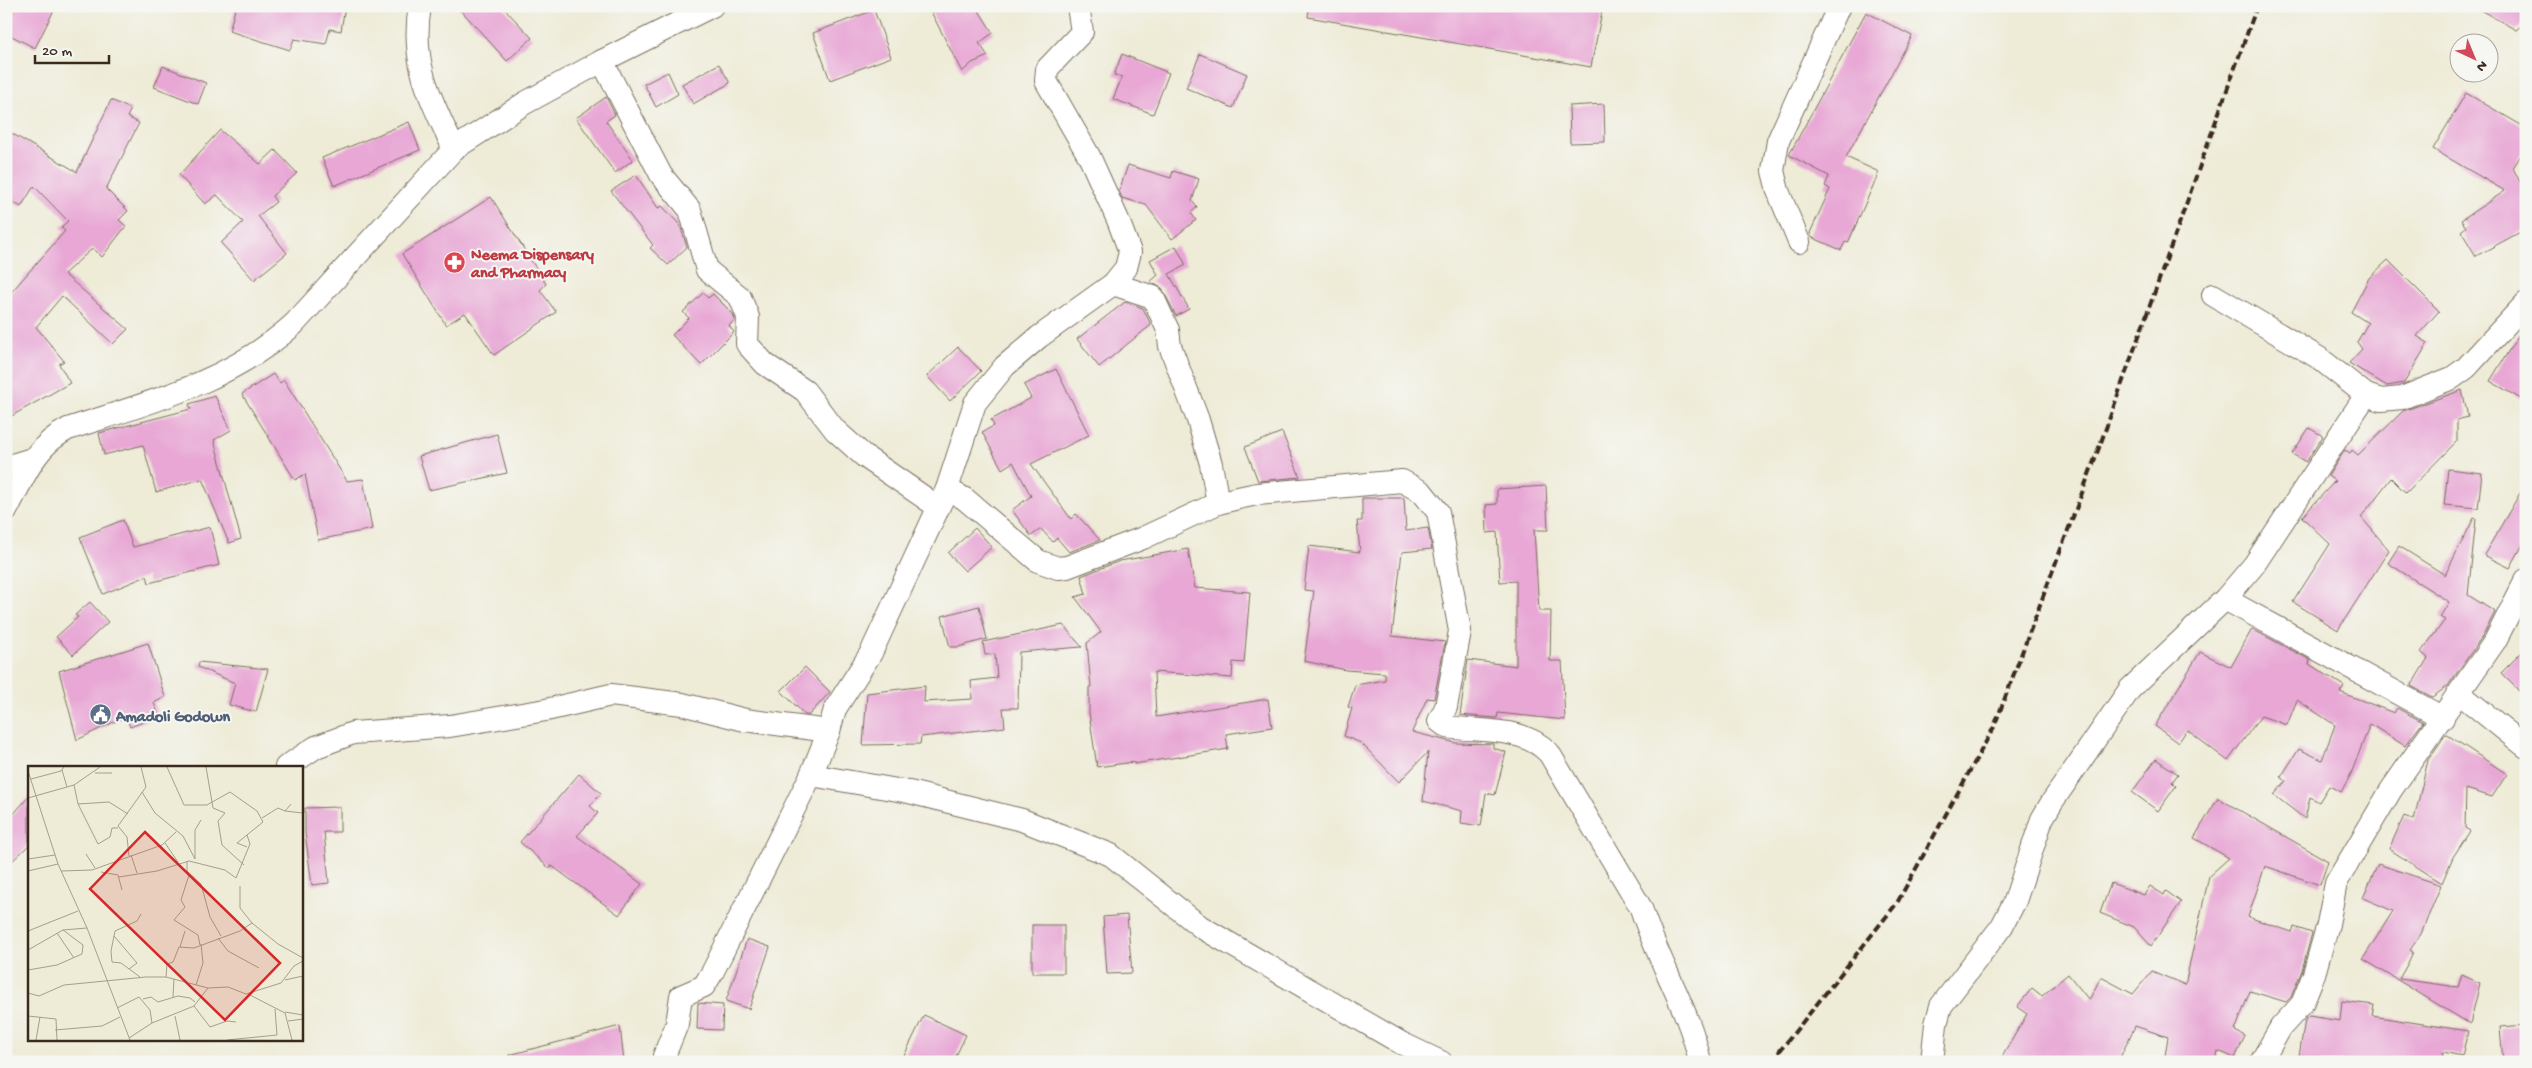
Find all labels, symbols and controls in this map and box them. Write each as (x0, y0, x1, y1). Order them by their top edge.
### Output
scale bar (35, 32, 109, 64)
north arrow (2450, 32, 2500, 82)
text: 20 m (42, 43, 72, 61)
text: N (2472, 56, 2490, 75)
place label: Neema Dispensary and Pharmacy (470, 247, 594, 284)
pharmacy icon: Neema Dispensary and Pharmacy (443, 250, 467, 274)
public building icon: Amadoli Godown (88, 703, 112, 727)
place label: Amadoli Godown (115, 709, 231, 728)
inset map (28, 766, 302, 1040)

